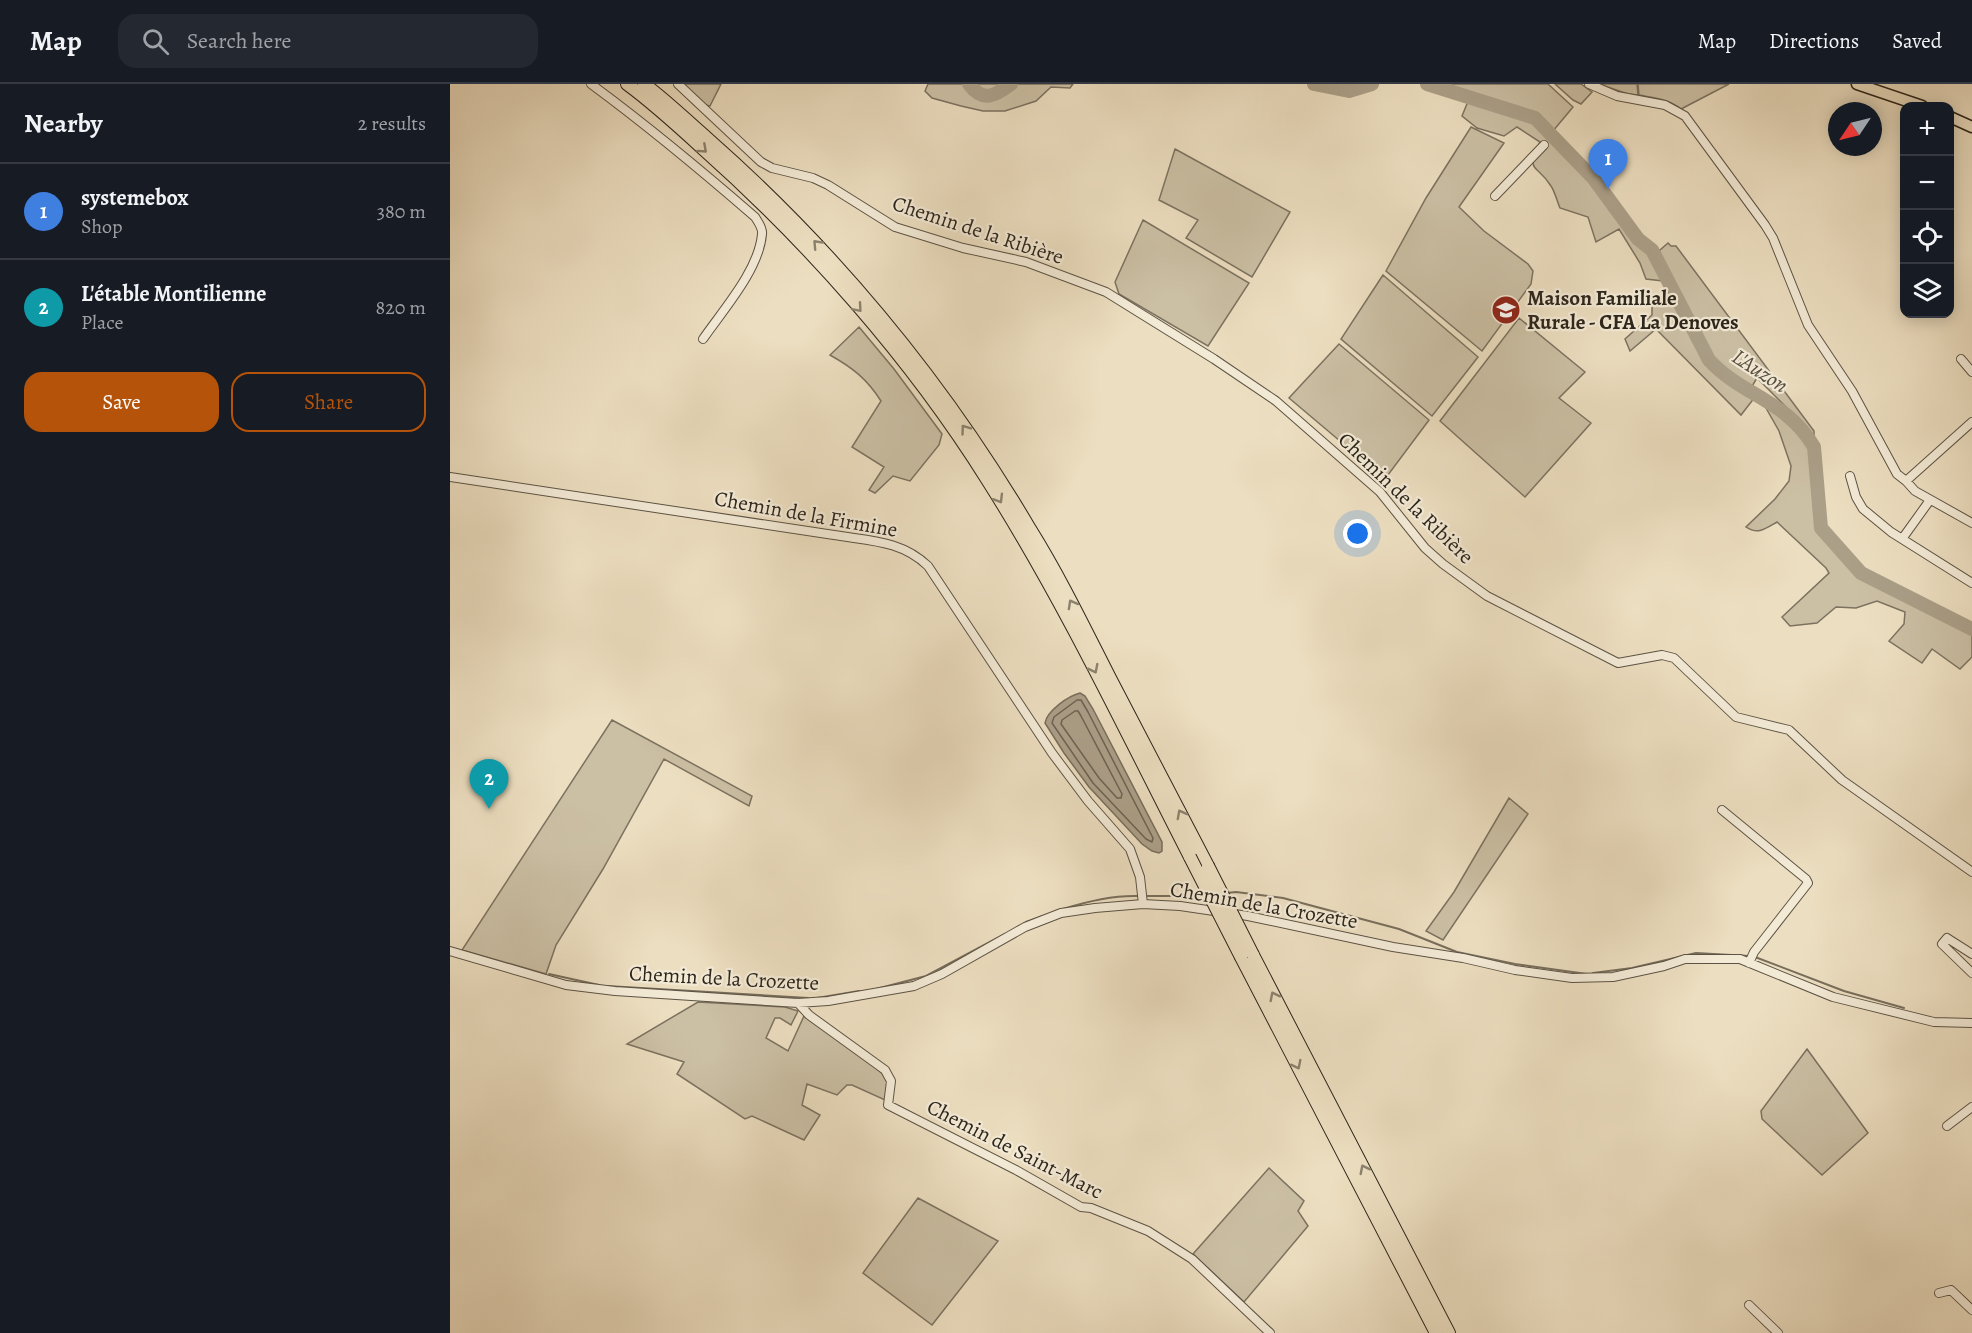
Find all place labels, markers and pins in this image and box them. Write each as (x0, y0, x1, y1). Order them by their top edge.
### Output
pin: 1 (1588, 140, 1628, 189)
place label: Maison Familiale Rurale - CFA La Denoves (1527, 284, 1739, 336)
school or university icon: Maison Familiale Rurale - CFA La Denoves (1490, 294, 1522, 326)
pin: 2 (470, 760, 508, 809)

